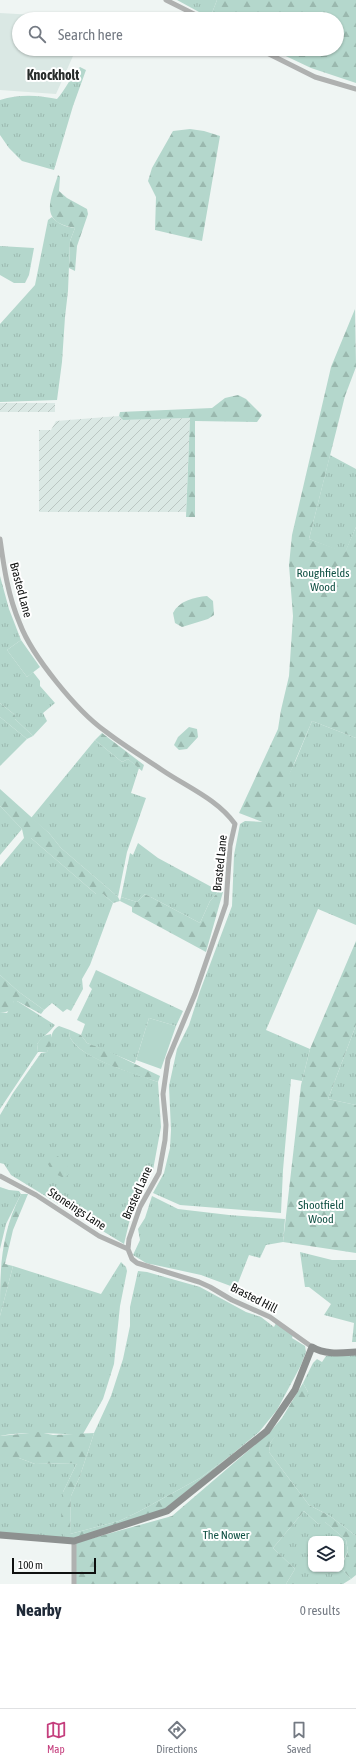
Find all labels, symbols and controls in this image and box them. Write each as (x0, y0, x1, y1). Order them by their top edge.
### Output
search box (12, 12, 344, 56)
icon: search (26, 23, 48, 45)
text: Search here (58, 26, 123, 43)
district label: Knockholt (27, 67, 79, 83)
street label: Brasted Lane (7, 561, 35, 619)
park label: Roughfields Wood (297, 566, 349, 594)
street label: Brasted Lane (210, 834, 230, 892)
street label: Brasted Lane (119, 1164, 155, 1222)
street label: Stoneings Lane (45, 1185, 109, 1233)
park label: Shootfield Wood (298, 1198, 344, 1226)
street label: Brasted Hill (228, 1280, 281, 1316)
park label: The Nower (203, 1528, 250, 1542)
map controls (308, 1536, 344, 1572)
button: layers (308, 1536, 344, 1572)
scale bar (12, 1556, 96, 1575)
text: 100 m (18, 1559, 43, 1571)
text: Nearby (16, 1600, 62, 1620)
text: 0 results (300, 1603, 340, 1618)
tab: Map (45, 1719, 67, 1755)
tab: Directions (156, 1719, 197, 1755)
tab: Saved (287, 1719, 311, 1755)

